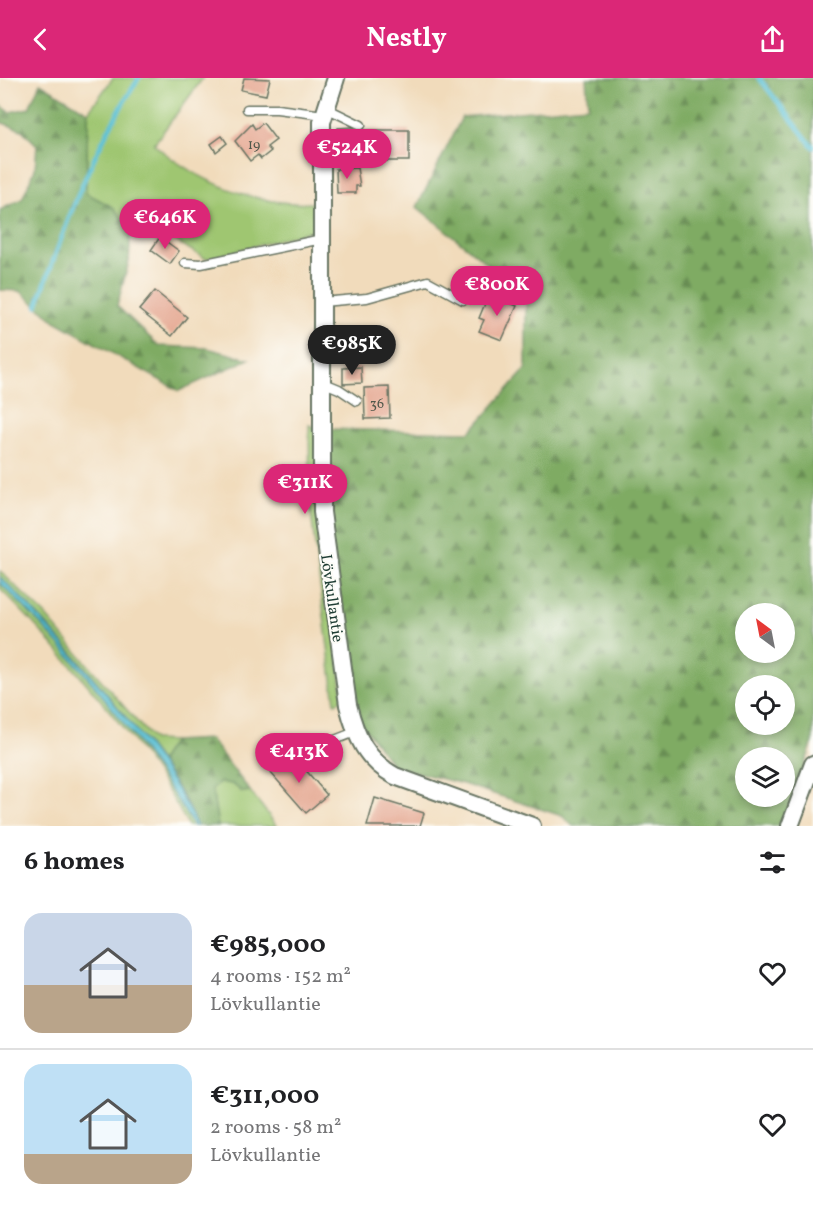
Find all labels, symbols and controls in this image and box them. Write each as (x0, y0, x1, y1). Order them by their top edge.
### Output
text: Nestly (366, 20, 447, 58)
icon: back (24, 23, 57, 56)
icon: share (756, 23, 789, 56)
pin: €524K (305, 129, 389, 180)
text: €524K (316, 134, 378, 162)
house number: 19 (248, 136, 260, 155)
pin: €646K (123, 199, 207, 250)
text: €646K (134, 204, 196, 232)
pin: €800K (455, 266, 539, 317)
text: €800K (465, 271, 529, 299)
pin: €985K (310, 325, 394, 376)
text: €985K (322, 330, 382, 358)
house number: 36 (370, 395, 384, 414)
pin: €311K (263, 464, 347, 515)
text: €311K (277, 469, 333, 497)
street label: Lövkullantie (314, 553, 348, 644)
north arrow (735, 603, 795, 663)
map controls (735, 603, 795, 807)
button: locate (735, 675, 795, 735)
pin: €413K (257, 733, 341, 784)
text: €413K (269, 738, 329, 766)
button: layers (735, 747, 795, 807)
text: 6 homes (24, 844, 125, 880)
icon: filters (756, 846, 789, 879)
text: €985,000 (210, 927, 326, 963)
icon: home (72, 937, 144, 1009)
icon: heart (756, 957, 789, 990)
text: 4 rooms · 152 m² (210, 963, 351, 991)
text: Lövkullantie (210, 991, 321, 1019)
text: €311,000 (210, 1078, 319, 1114)
icon: home (72, 1088, 144, 1160)
icon: heart (756, 1108, 789, 1141)
text: 2 rooms · 58 m² (210, 1114, 341, 1142)
text: Lövkullantie (210, 1142, 321, 1170)

